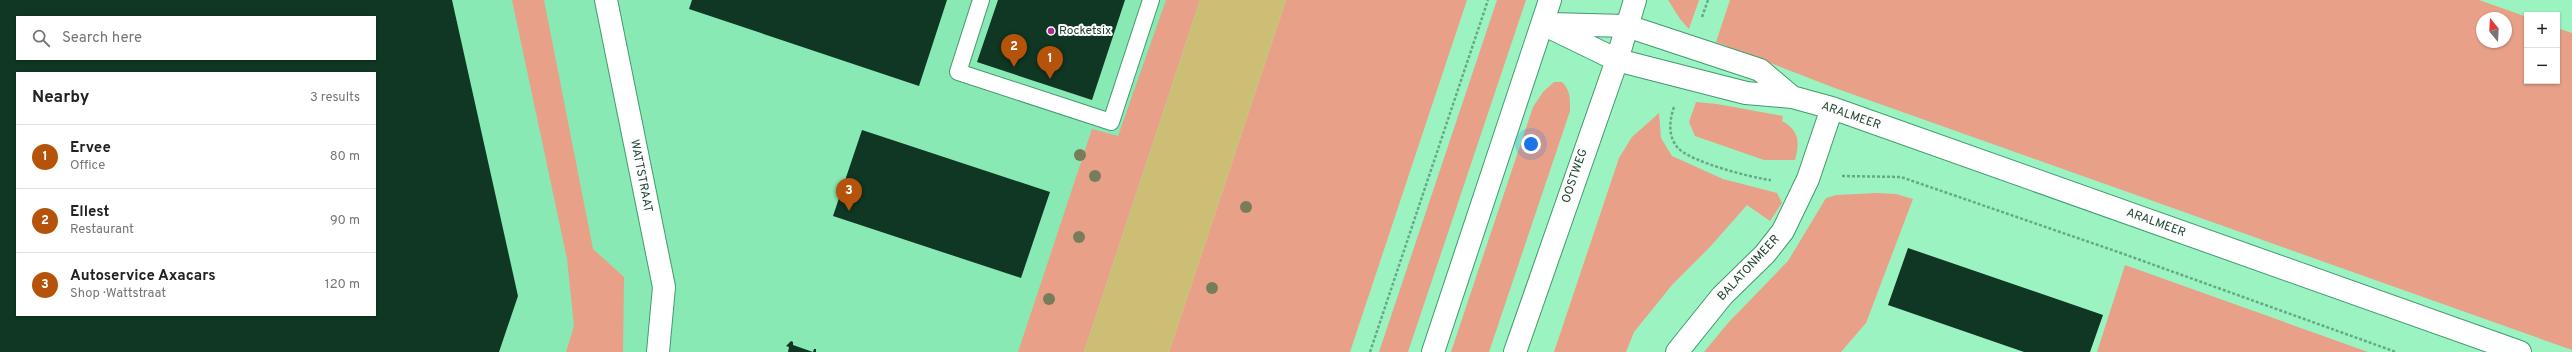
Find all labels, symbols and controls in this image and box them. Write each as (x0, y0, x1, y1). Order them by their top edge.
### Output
north arrow (2476, 12, 2512, 48)
map controls (2524, 12, 2560, 84)
button: + (2524, 12, 2560, 48)
search box (16, 16, 376, 60)
place label: Rocketsix (1059, 23, 1111, 39)
marker: Rocketsix (1046, 26, 1056, 36)
icon: search (30, 27, 52, 49)
text: Search here (62, 29, 142, 48)
pin: 2 (1001, 34, 1027, 67)
pin: 1 (1037, 46, 1063, 79)
button: − (2524, 48, 2560, 84)
text: Nearby (32, 87, 89, 109)
text: 3 results (310, 90, 360, 106)
street label: ARALMEER (1819, 98, 1883, 134)
your location (1521, 134, 1541, 154)
street label: WATTSTRAAT (626, 138, 656, 214)
text: Ervee (70, 139, 111, 158)
street label: OOSTWEG (1558, 147, 1592, 205)
text: 1 (42, 149, 48, 165)
text: 80 m (330, 149, 360, 165)
text: Office (70, 158, 105, 174)
pin: 3 (836, 178, 862, 211)
text: Ellest (70, 203, 109, 222)
street label: ARALMEER (2124, 205, 2188, 241)
text: 2 (41, 213, 49, 229)
text: 90 m (330, 213, 360, 229)
text: Restaurant (70, 222, 134, 238)
street label: BALATONMEER (1714, 232, 1784, 304)
text: Autoservice Axacars (70, 267, 216, 286)
text: 3 (41, 277, 49, 293)
text: 120 m (325, 277, 360, 293)
text: Shop · Wattstraat (70, 286, 166, 302)

